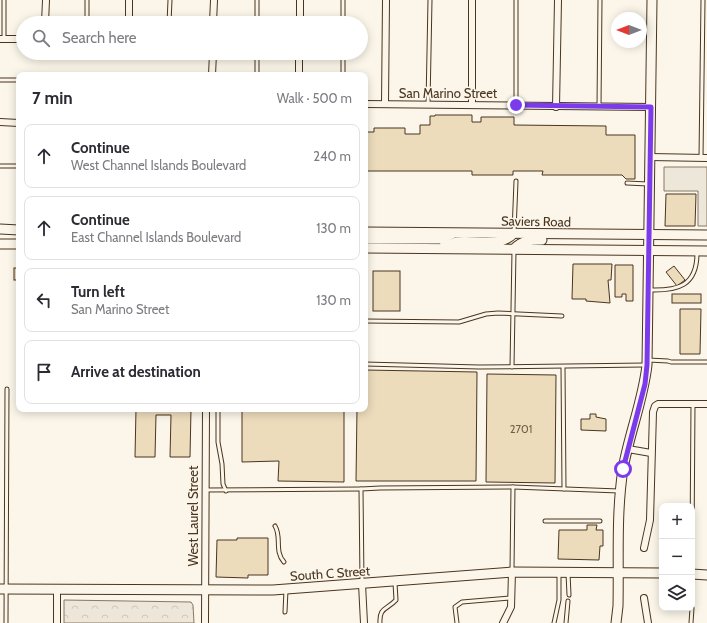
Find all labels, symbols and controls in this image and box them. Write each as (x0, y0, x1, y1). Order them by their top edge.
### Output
north arrow (611, 12, 647, 48)
search box (16, 16, 368, 60)
icon: search (30, 27, 52, 49)
text: Search here (62, 29, 137, 47)
street label: San Marino Street (399, 85, 498, 101)
text: 7 min (32, 88, 73, 108)
text: Walk · 500 m (277, 90, 352, 106)
route end (507, 96, 525, 114)
text: Continue (71, 139, 130, 157)
icon: ahead (33, 145, 55, 167)
text: 240 m (313, 148, 351, 164)
text: West Channel Islands Boulevard (71, 157, 246, 173)
text: Continue (71, 211, 130, 229)
street label: Saviers Road (501, 212, 571, 230)
icon: ahead (33, 217, 55, 239)
text: 130 m (316, 220, 351, 236)
text: East Channel Islands Boulevard (71, 229, 241, 245)
text: Turn left (71, 283, 125, 301)
icon: left (33, 289, 55, 311)
text: 130 m (316, 292, 351, 308)
text: San Marino Street (71, 301, 169, 317)
icon: arrive (33, 361, 55, 383)
text: Arrive at destination (71, 363, 201, 381)
house number: 2701 (510, 422, 532, 436)
route start (614, 460, 632, 478)
street label: West Laurel Street (185, 465, 201, 566)
map controls (659, 503, 695, 611)
button: + (659, 503, 695, 539)
button: − (659, 539, 695, 575)
street label: South C Street (289, 562, 371, 584)
button: layers (659, 575, 695, 611)

